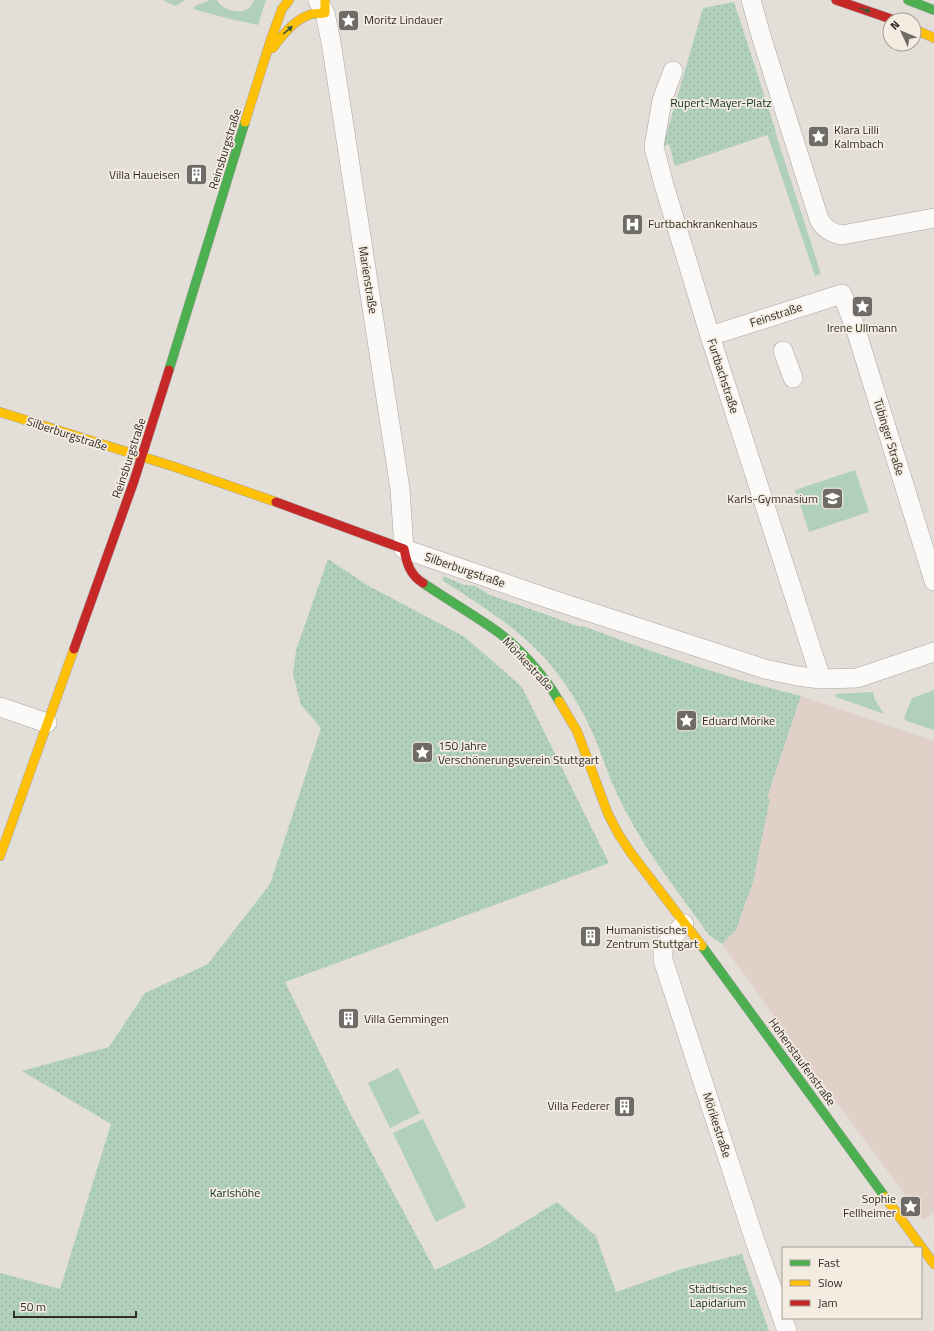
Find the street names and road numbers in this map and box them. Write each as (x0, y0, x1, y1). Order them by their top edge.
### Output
street label: Reinsburgstraße (203, 106, 246, 192)
street label: Marienstraße (354, 245, 383, 315)
street label: Feinstraße (747, 297, 805, 332)
street label: Furtbachstraße (702, 336, 745, 416)
street label: Tübinger Straße (869, 396, 910, 478)
street label: Silberburgstraße (24, 411, 110, 456)
street label: Reinsburgstraße (107, 415, 151, 501)
street label: Silberburgstraße (422, 547, 508, 592)
street label: Mörikestraße (498, 632, 558, 695)
street label: Hohenstaufenstraße (764, 1014, 841, 1110)
street label: Mörikestraße (698, 1090, 737, 1160)

